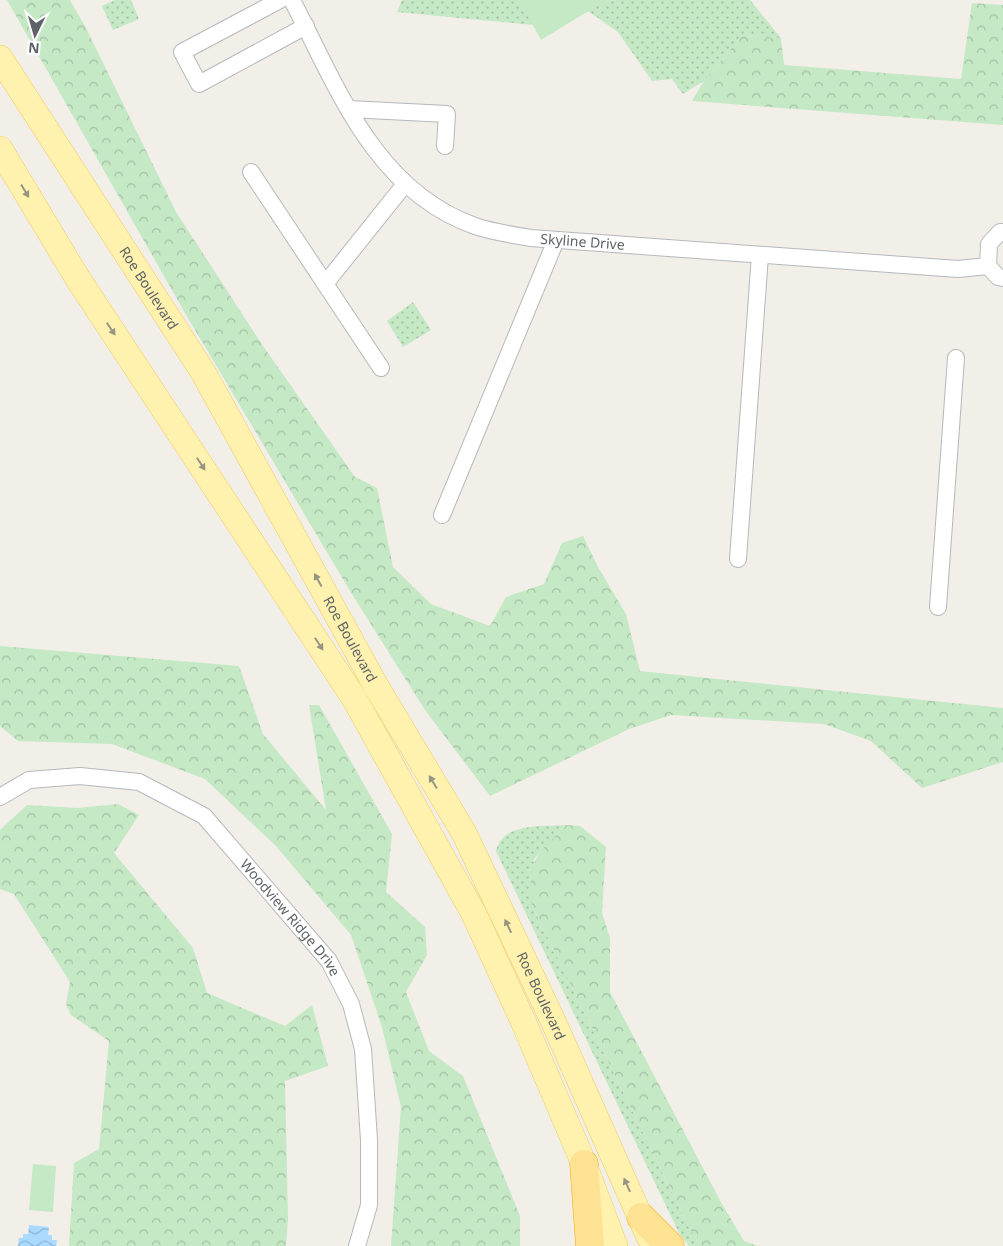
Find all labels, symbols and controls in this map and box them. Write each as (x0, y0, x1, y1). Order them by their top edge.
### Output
north arrow (10, 10, 60, 60)
text: N (27, 38, 40, 58)
one-way arrow (21, 184, 30, 197)
street label: Skyline Drive (540, 229, 625, 254)
street label: Roe Boulevard (115, 243, 183, 333)
one-way arrow (106, 322, 116, 335)
one-way arrow (196, 457, 206, 471)
one-way arrow (313, 574, 322, 587)
street label: Roe Boulevard (319, 593, 382, 685)
one-way arrow (314, 637, 324, 651)
one-way arrow (429, 775, 438, 788)
street label: Woodview Ridge Drive (236, 855, 345, 979)
one-way arrow (504, 919, 512, 933)
street label: Roe Boulevard (513, 949, 570, 1043)
one-way arrow (622, 1178, 630, 1192)

